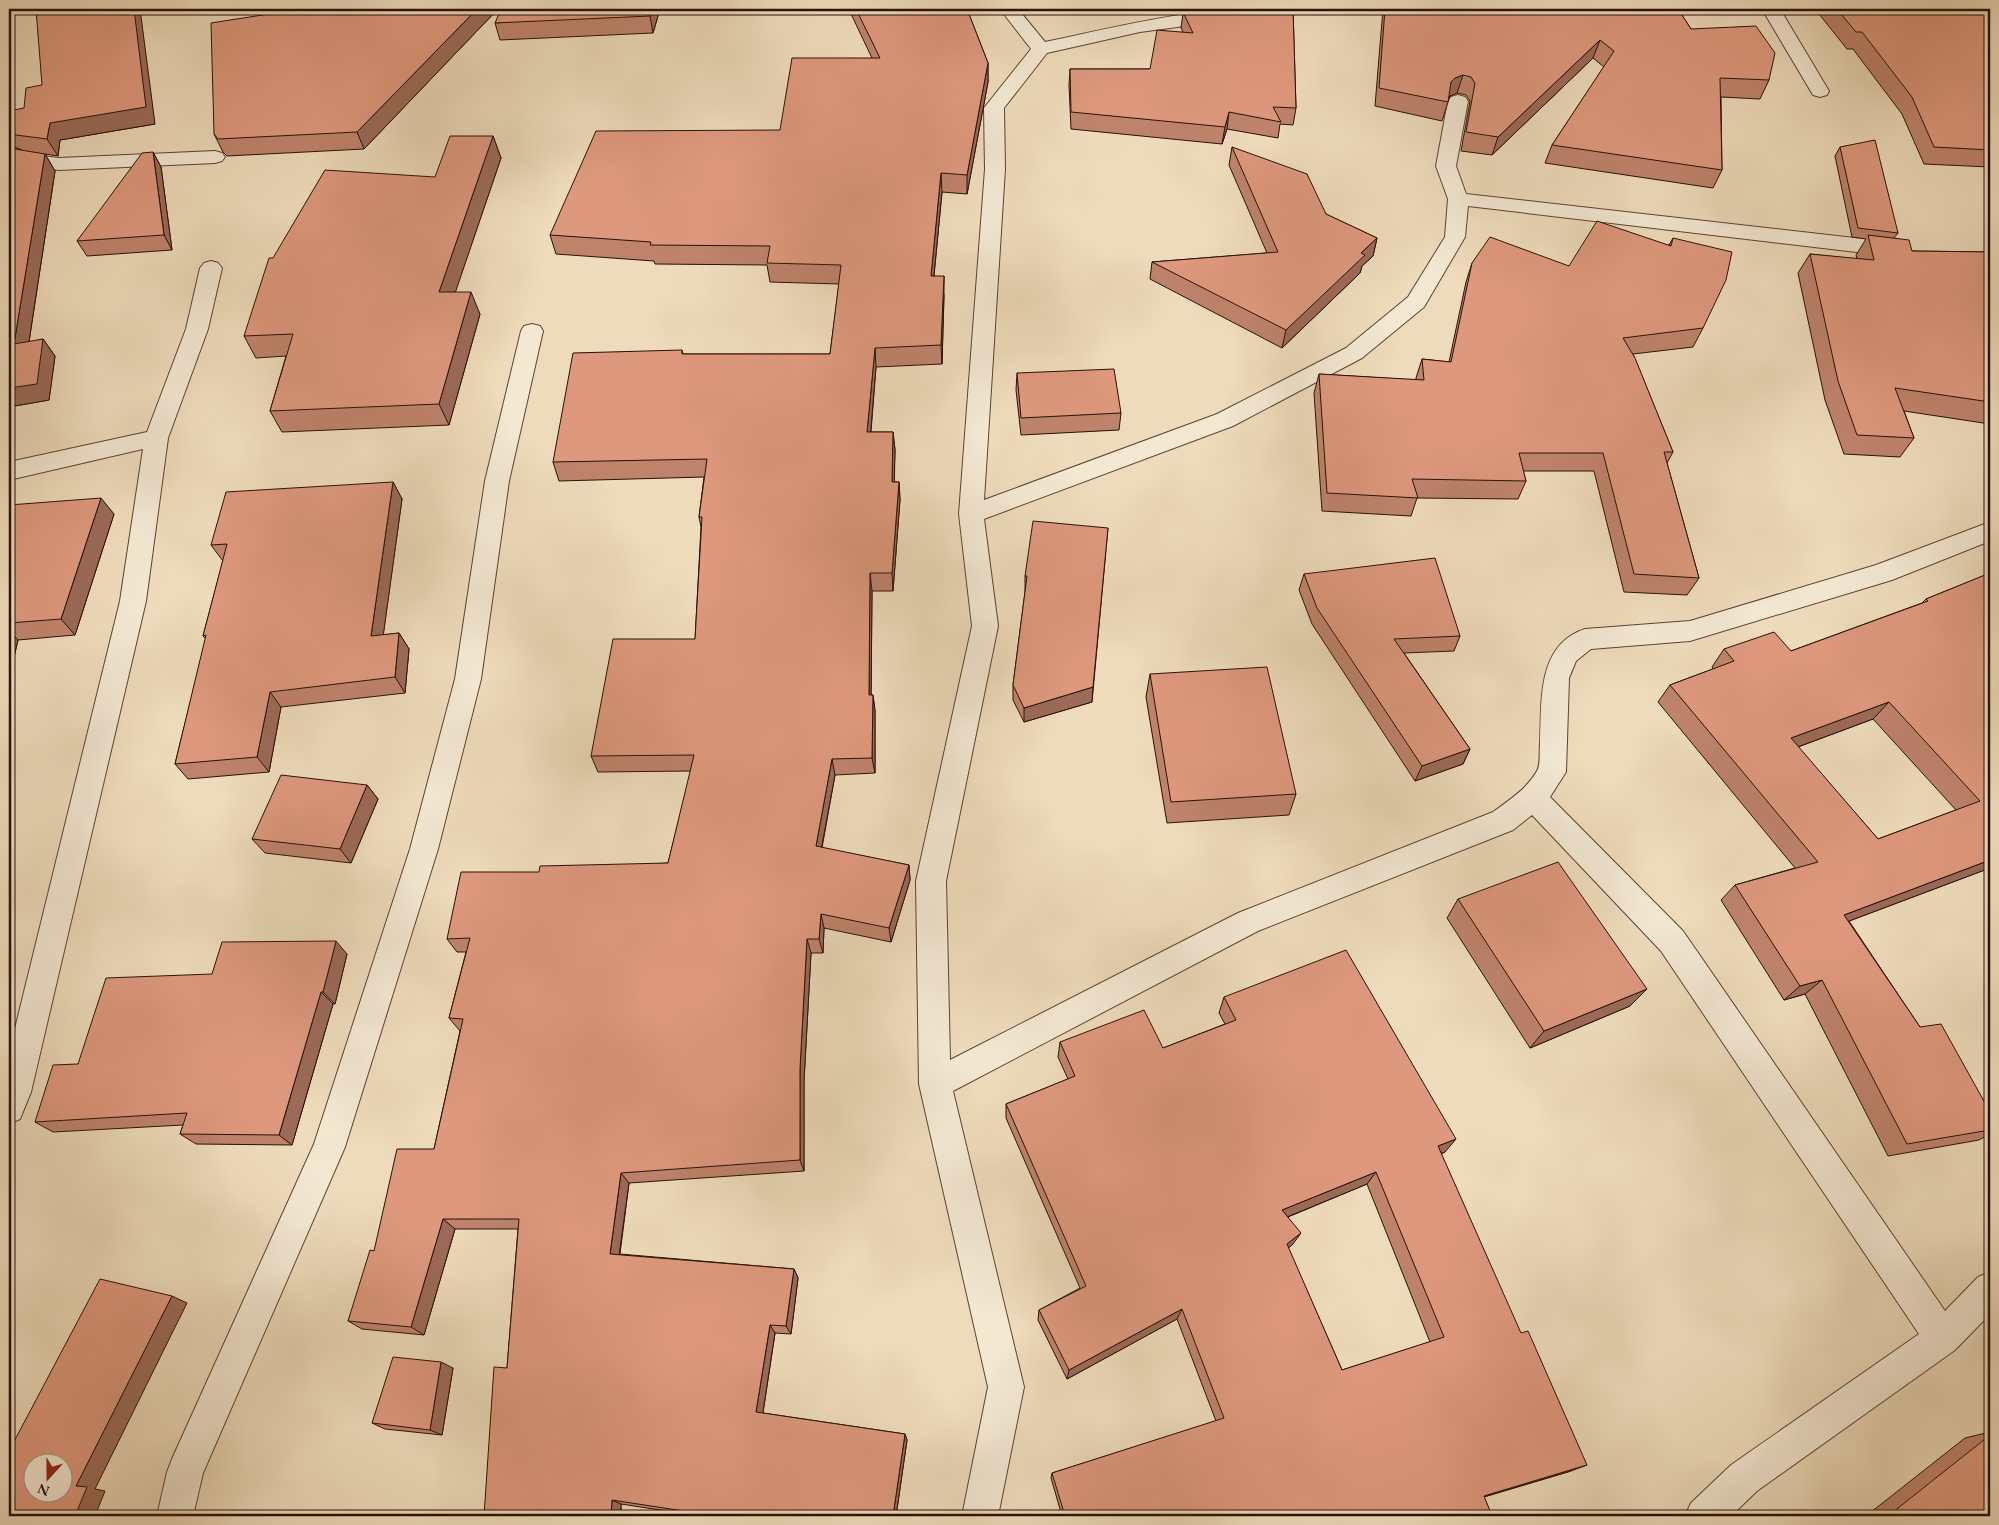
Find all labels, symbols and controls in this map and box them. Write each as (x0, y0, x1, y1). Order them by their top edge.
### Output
north arrow (22, 1452, 72, 1502)
text: N (34, 1479, 52, 1501)

